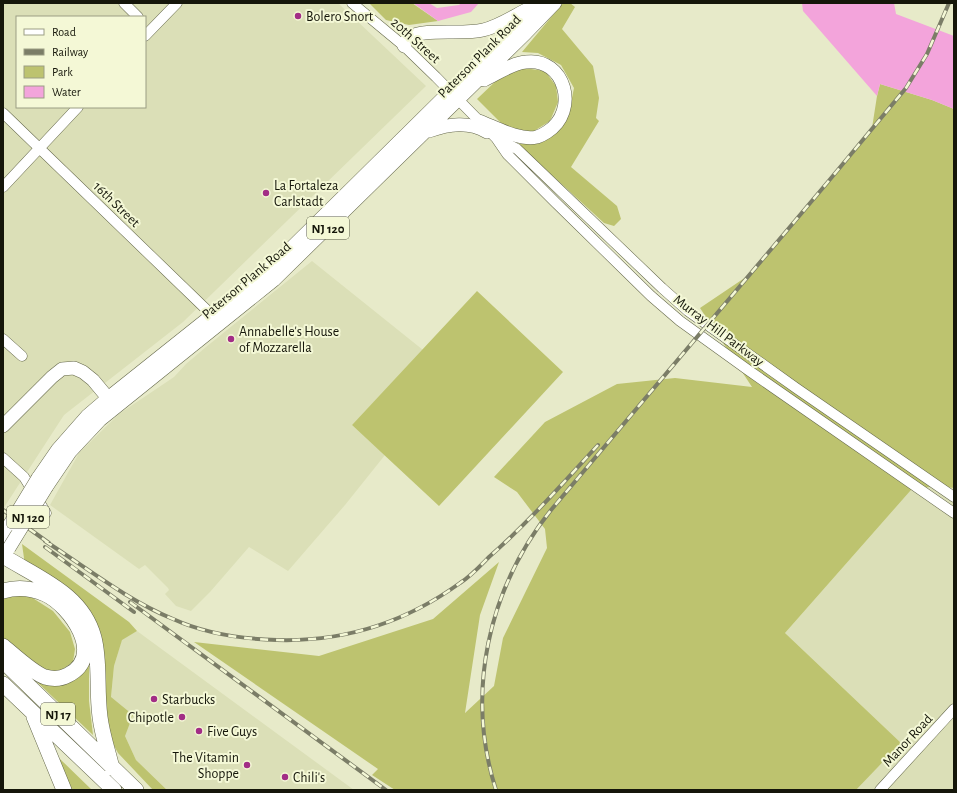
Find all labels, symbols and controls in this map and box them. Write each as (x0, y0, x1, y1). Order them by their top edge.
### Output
place label: Bolero Snort (306, 10, 374, 24)
marker: Bolero Snort (293, 11, 303, 21)
street label: Paterson Plank Road (436, 13, 524, 101)
street label: 20th Street (388, 15, 443, 67)
legend (16, 16, 146, 108)
text: Road (52, 26, 76, 38)
text: Railway (52, 46, 88, 59)
text: Park (52, 66, 73, 78)
text: Water (52, 86, 81, 98)
street label: 16th Street (90, 179, 143, 230)
place label: La Fortaleza Carlstadt (274, 179, 339, 209)
marker: La Fortaleza Carlstadt (261, 188, 271, 198)
road number: NJ 120 (307, 217, 349, 239)
street label: Paterson Plank Road (200, 240, 294, 322)
street label: Murray Hill Parkway (671, 292, 766, 369)
place label: Annabelle's House of Mozzarella (239, 325, 339, 355)
marker: Annabelle's House of Mozzarella (226, 334, 236, 344)
road number: NJ 120 (7, 506, 49, 528)
place label: Starbucks (162, 693, 215, 707)
marker: Starbucks (149, 694, 159, 704)
road number: NJ 17 (41, 703, 75, 725)
place label: Chipotle (128, 711, 174, 725)
marker: Chipotle (177, 712, 187, 722)
street label: Manor Road (880, 712, 935, 770)
place label: Five Guys (207, 725, 257, 739)
marker: Five Guys (194, 726, 204, 736)
place label: The Vitamin Shoppe (172, 751, 239, 781)
marker: The Vitamin Shoppe (242, 760, 252, 770)
place label: Chili's (293, 771, 325, 785)
marker: Chili's (280, 772, 290, 782)

